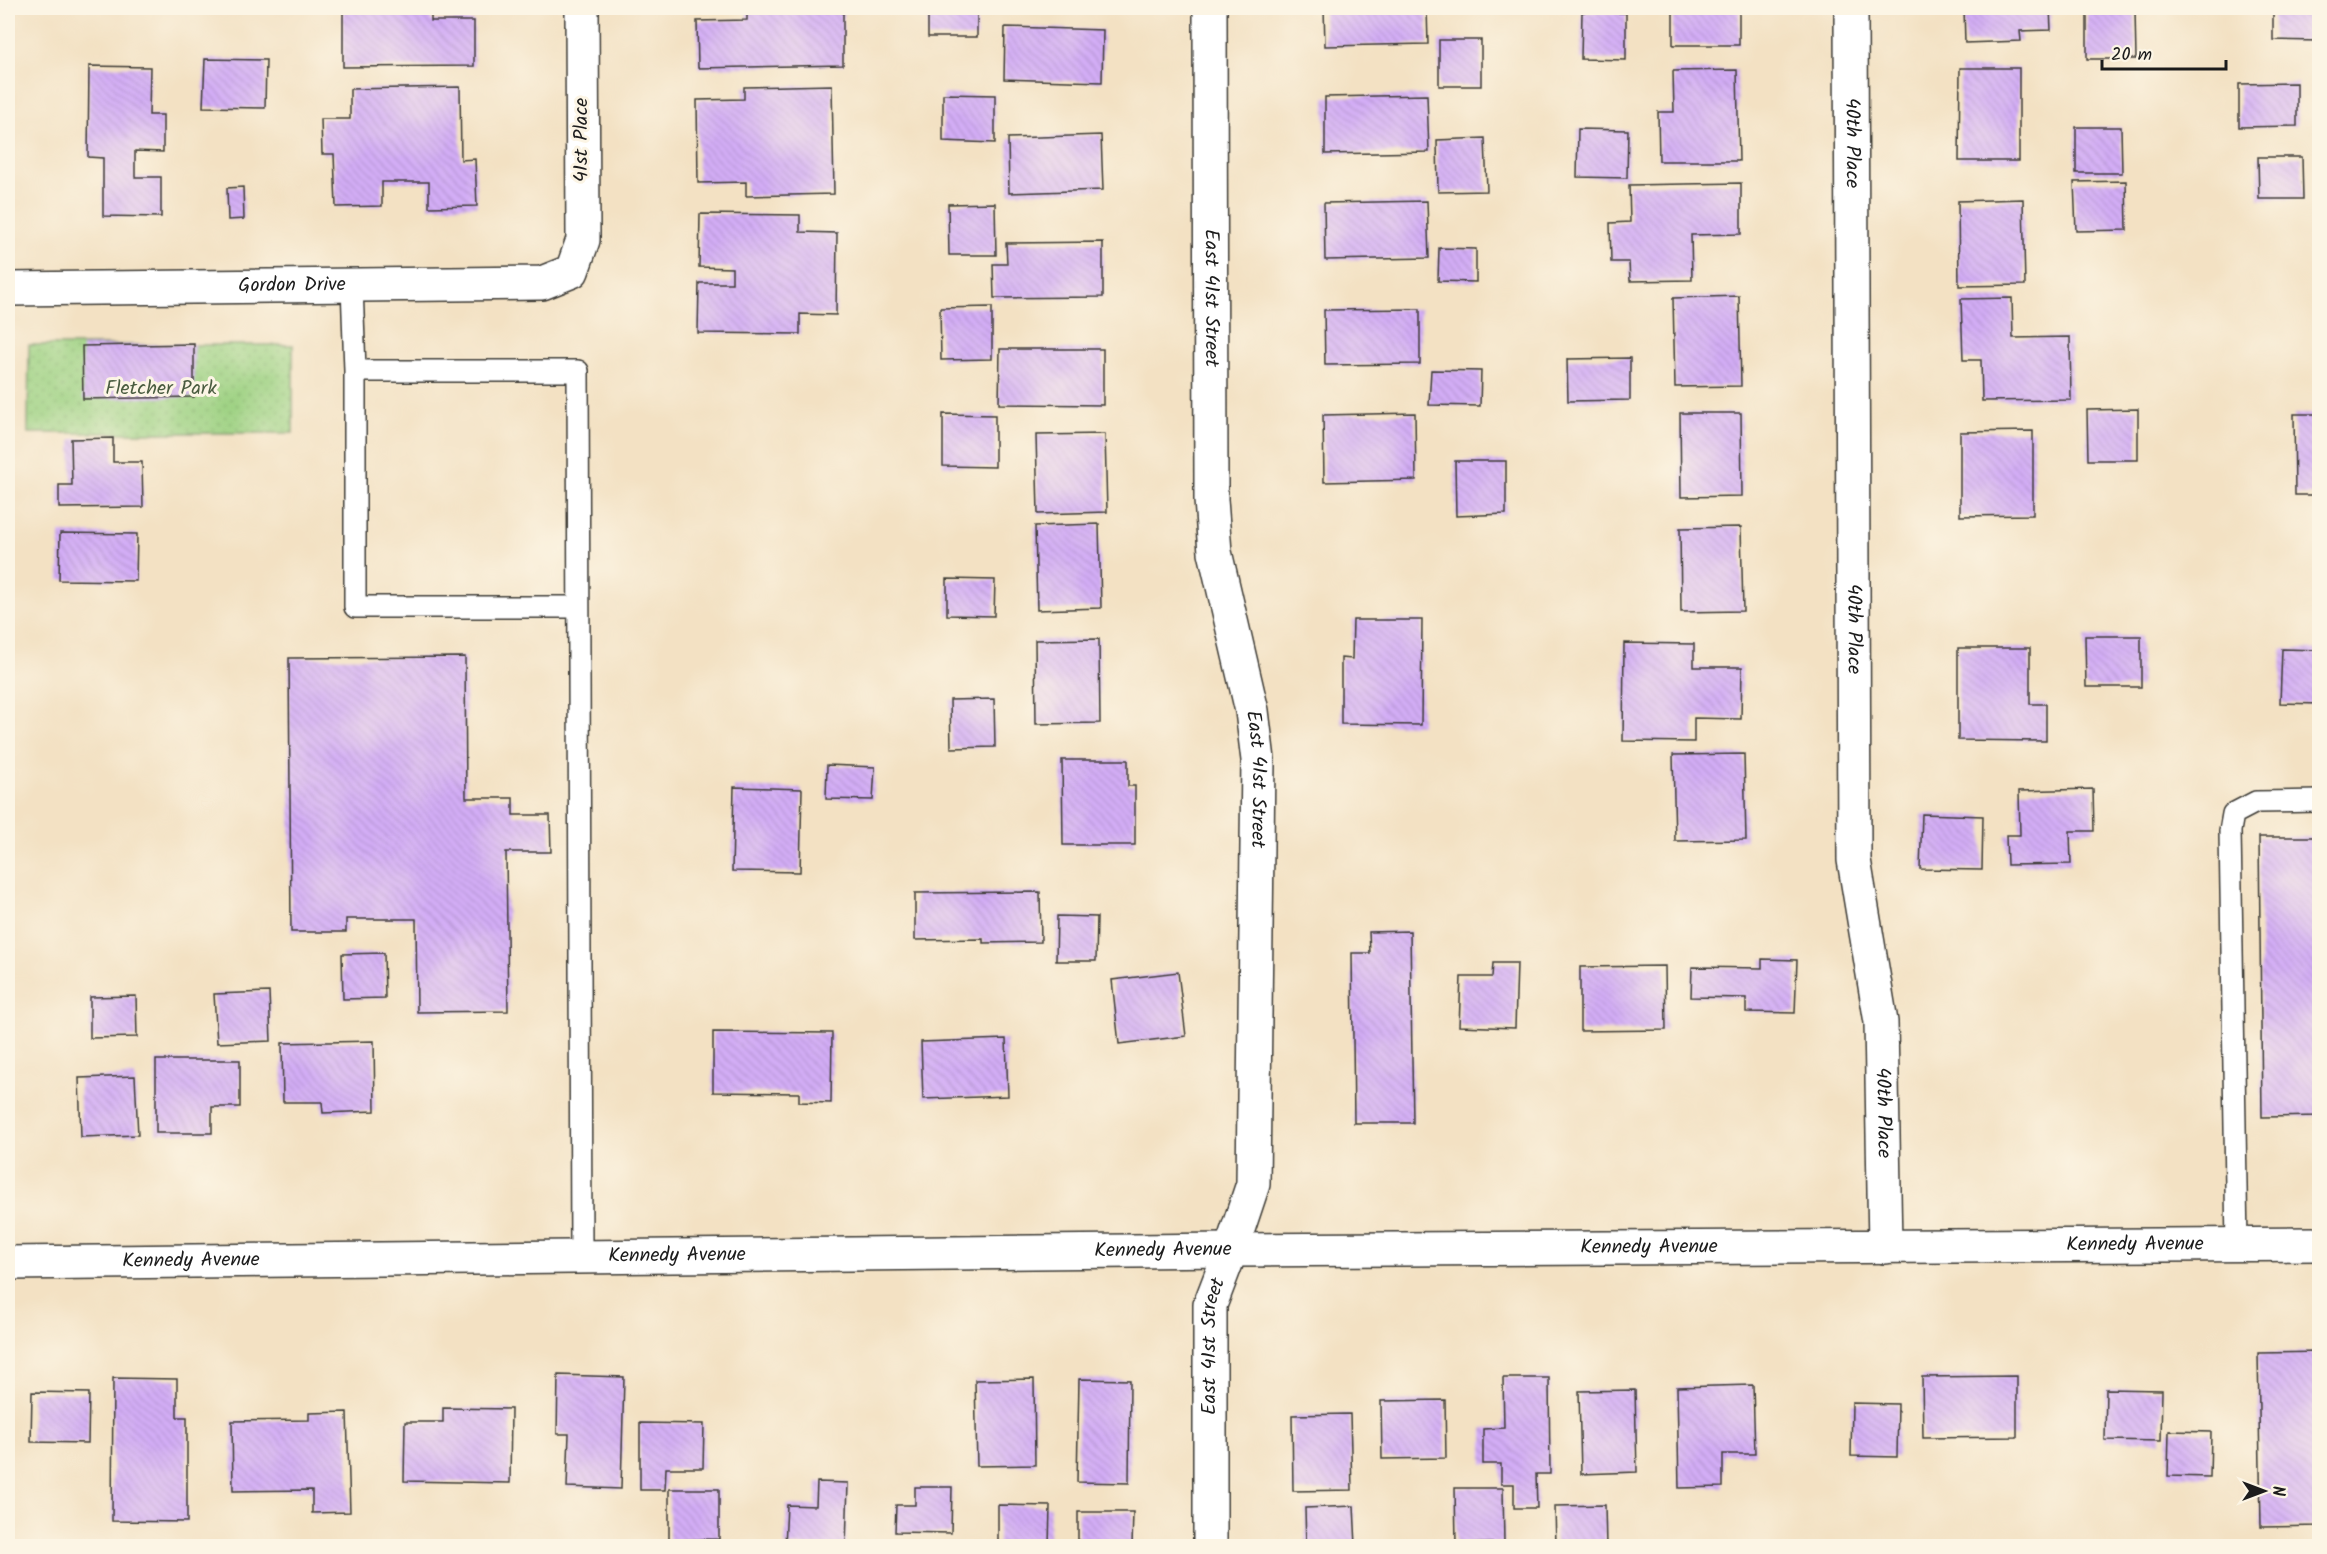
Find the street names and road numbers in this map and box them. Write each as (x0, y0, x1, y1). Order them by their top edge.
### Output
street label: 41st Place (566, 98, 598, 182)
street label: 40th Place (1835, 98, 1868, 188)
street label: East 41st Street (1194, 229, 1227, 367)
street label: Gordon Drive (238, 269, 346, 302)
street label: 40th Place (1837, 584, 1869, 674)
street label: East 41st Street (1236, 709, 1274, 849)
street label: 40th Place (1866, 1067, 1899, 1158)
street label: Kennedy Avenue (2066, 1229, 2204, 1261)
street label: Kennedy Avenue (1580, 1231, 1718, 1264)
street label: Kennedy Avenue (1094, 1234, 1232, 1267)
street label: Kennedy Avenue (608, 1239, 746, 1273)
street label: Kennedy Avenue (122, 1244, 260, 1278)
street label: East 41st Street (1194, 1273, 1235, 1415)

